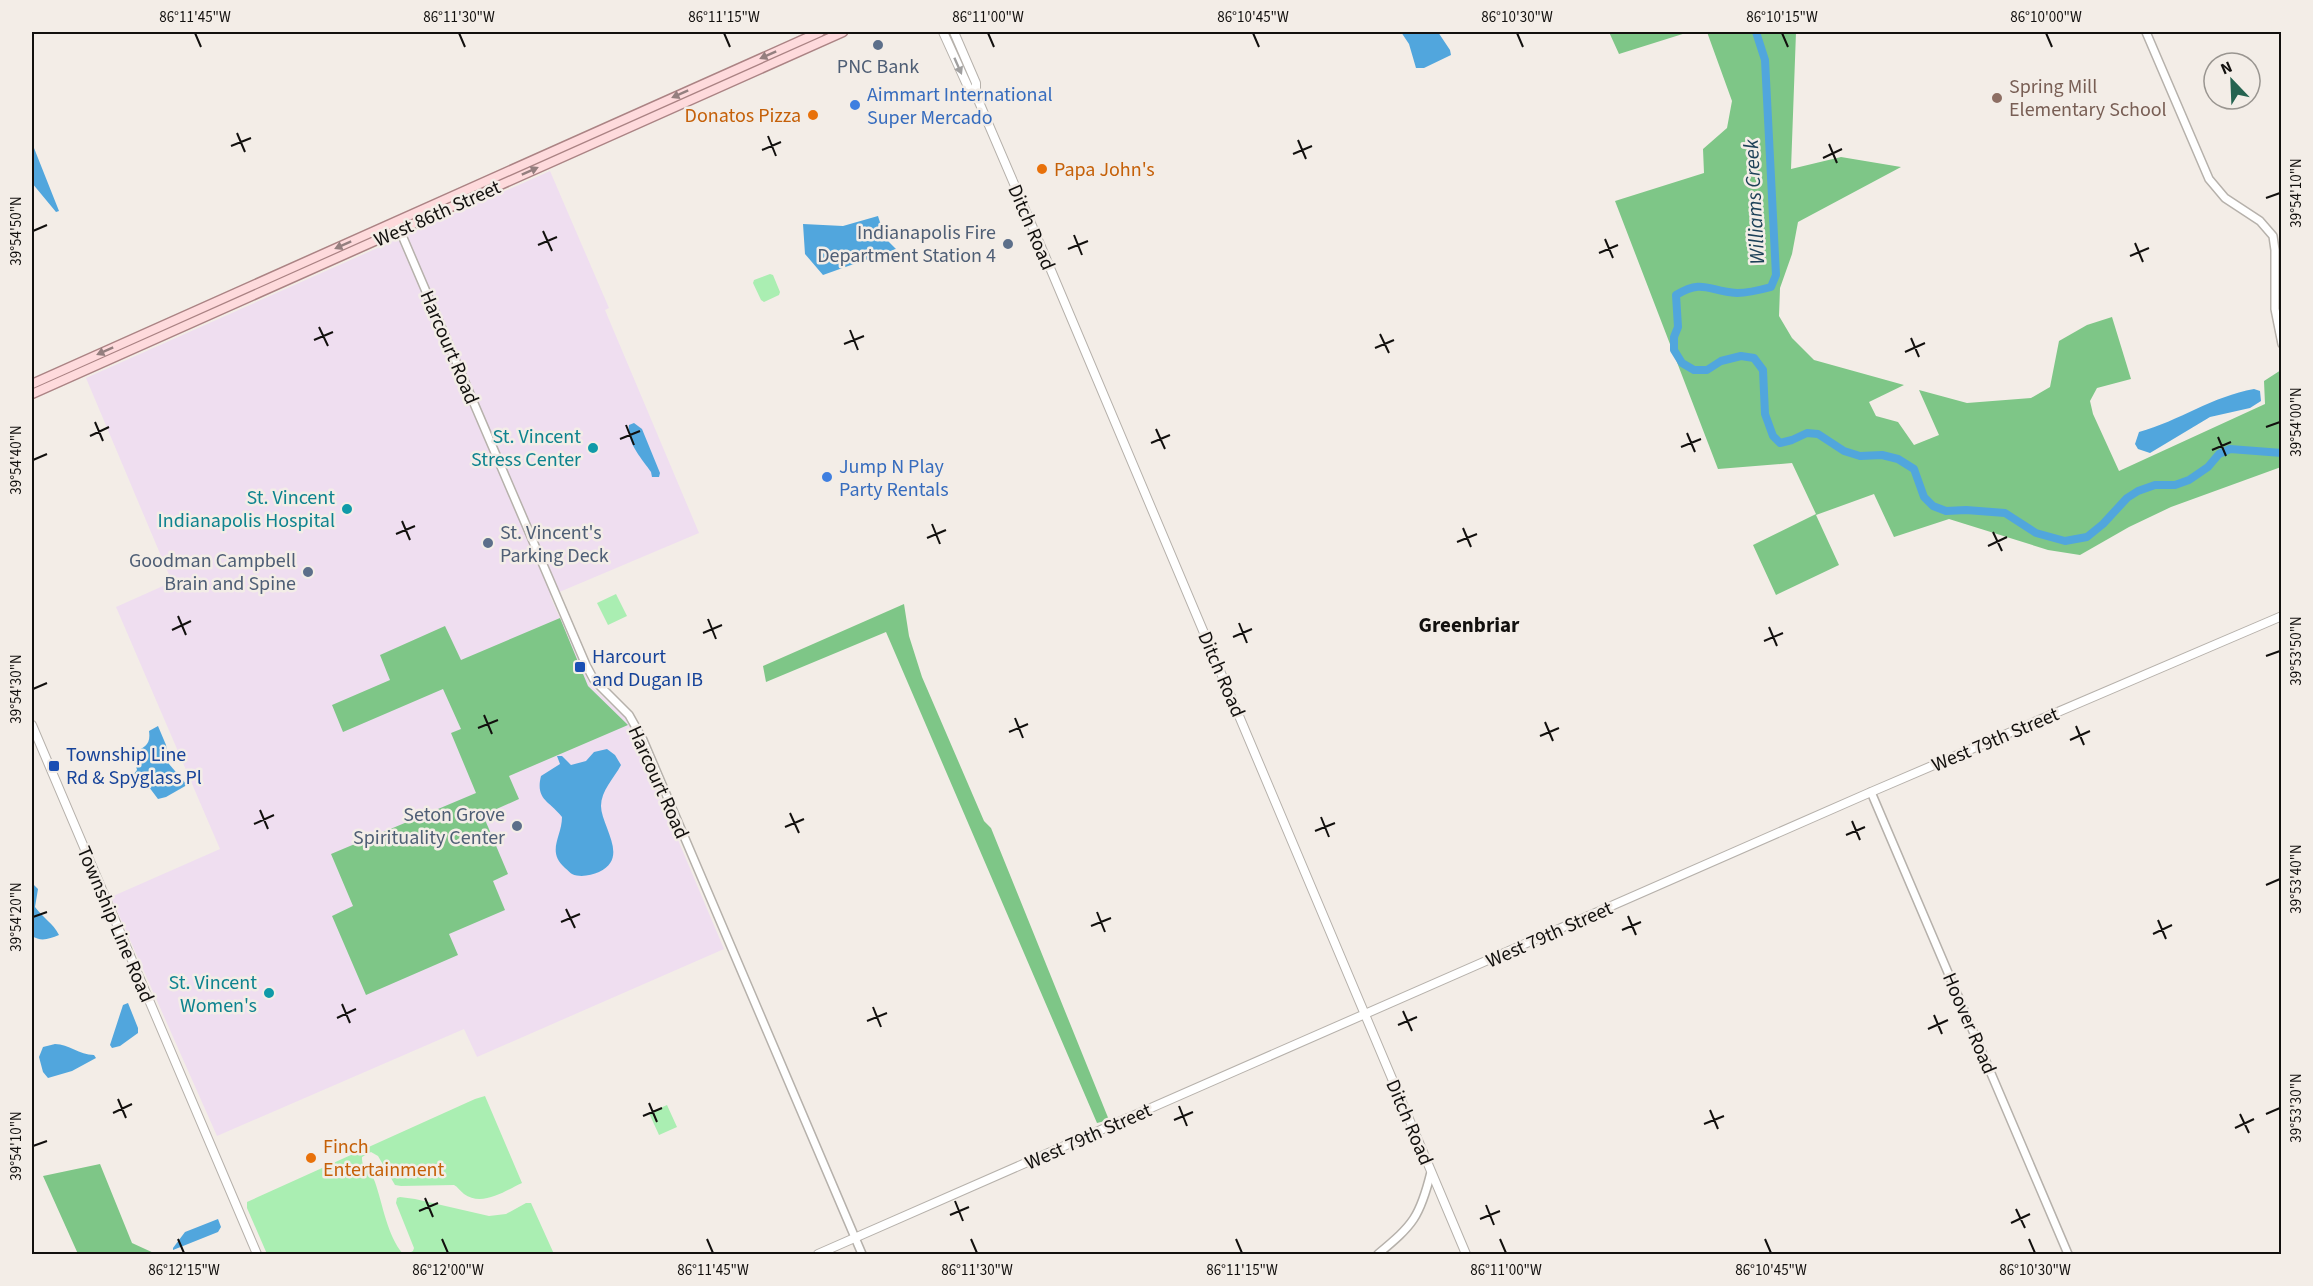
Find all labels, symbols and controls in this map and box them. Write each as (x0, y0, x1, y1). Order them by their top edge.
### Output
text: 86°11'45"W (159, 7, 231, 28)
text: 86°11'30"W (423, 7, 495, 28)
text: 86°11'15"W (688, 7, 760, 28)
text: 86°11'00"W (952, 7, 1024, 28)
text: 86°10'45"W (1217, 7, 1289, 28)
text: 86°10'30"W (1481, 7, 1553, 28)
text: 86°10'15"W (1746, 7, 1818, 28)
text: 86°10'00"W (2010, 7, 2082, 28)
marker: PNC Bank (871, 38, 885, 52)
one-way arrow (759, 51, 777, 60)
north arrow (2202, 51, 2262, 111)
place label: PNC Bank (837, 53, 919, 81)
text: N (2217, 56, 2236, 80)
one-way arrow (954, 57, 963, 74)
place label: Spring Mill Elementary School (2009, 73, 2167, 124)
place label: Aimmart International Super Mercado (867, 81, 1053, 132)
one-way arrow (672, 89, 689, 98)
marker: Spring Mill Elementary School (1990, 91, 2004, 105)
marker: Aimmart International Super Mercado (848, 98, 862, 112)
place label: Donatos Pizza (685, 102, 801, 130)
marker: Donatos Pizza (806, 108, 820, 122)
water label: Williams Creek (1736, 138, 1772, 266)
place label: Papa John's (1054, 156, 1155, 184)
text: 39°54'10"N (2286, 158, 2307, 228)
marker: Papa John's (1035, 162, 1049, 176)
one-way arrow (521, 167, 538, 176)
street label: West 86th Street (370, 173, 505, 254)
street label: Ditch Road (1000, 180, 1062, 275)
text: 39°54'50"N (6, 196, 27, 266)
place label: Indianapolis Fire Department Station 4 (817, 219, 996, 270)
marker: Indianapolis Fire Department Station 4 (1001, 237, 1015, 251)
one-way arrow (333, 240, 351, 250)
street label: Harcourt Road (413, 286, 486, 409)
one-way arrow (96, 346, 114, 356)
text: 39°54'00"N (2286, 387, 2307, 457)
place label: St. Vincent Stress Center (471, 423, 581, 474)
text: 39°54'40"N (6, 425, 27, 495)
marker: St. Vincent Stress Center (586, 441, 600, 455)
place label: Jump N Play Party Rentals (839, 453, 949, 504)
marker: Jump N Play Party Rentals (820, 470, 834, 484)
place label: St. Vincent Indianapolis Hospital (158, 484, 335, 535)
marker: St. Vincent Indianapolis Hospital (340, 502, 354, 516)
place label: St. Vincent's Parking Deck (500, 519, 609, 570)
marker: St. Vincent's Parking Deck (481, 536, 495, 550)
place label: Goodman Campbell Brain and Spine (129, 547, 296, 598)
marker: Goodman Campbell Brain and Spine (301, 565, 315, 579)
district label: Greenbriar (1419, 610, 1520, 640)
text: 39°53'50"N (2286, 616, 2307, 686)
street label: Ditch Road (1190, 627, 1252, 722)
place label: Harcourt and Dugan IB (592, 643, 703, 694)
text: 39°54'30"N (6, 654, 27, 724)
marker: Harcourt and Dugan IB (573, 660, 587, 674)
street label: West 79th Street (1927, 700, 2064, 779)
street label: Harcourt Road (621, 721, 695, 843)
place label: Township Line Rd & Spyglass Pl (66, 741, 202, 792)
marker: Township Line Rd & Spyglass Pl (47, 759, 61, 773)
place label: Seton Grove Spirituality Center (353, 801, 505, 852)
marker: Seton Grove Spirituality Center (510, 819, 524, 833)
street label: Township Line Road (70, 842, 161, 1007)
text: 39°53'40"N (2286, 844, 2307, 914)
text: 39°54'20"N (6, 882, 27, 952)
street label: West 79th Street (1482, 894, 1617, 975)
street label: Hoover Road (1935, 968, 2003, 1078)
place label: St. Vincent Women's (168, 969, 257, 1020)
marker: St. Vincent Women's (262, 986, 276, 1000)
text: 39°53'30"N (2286, 1073, 2307, 1143)
street label: Ditch Road (1378, 1075, 1440, 1170)
street label: West 79th Street (1021, 1096, 1156, 1177)
text: 39°54'10"N (6, 1111, 27, 1181)
place label: Finch Entertainment (323, 1133, 445, 1184)
marker: Finch Entertainment (304, 1151, 318, 1165)
text: 86°12'15"W (148, 1260, 220, 1281)
text: 86°12'00"W (412, 1260, 484, 1281)
text: 86°11'45"W (677, 1260, 749, 1281)
text: 86°11'30"W (941, 1260, 1013, 1281)
text: 86°11'15"W (1206, 1260, 1278, 1281)
text: 86°11'00"W (1470, 1260, 1542, 1281)
text: 86°10'45"W (1735, 1260, 1807, 1281)
text: 86°10'30"W (1999, 1260, 2071, 1281)

